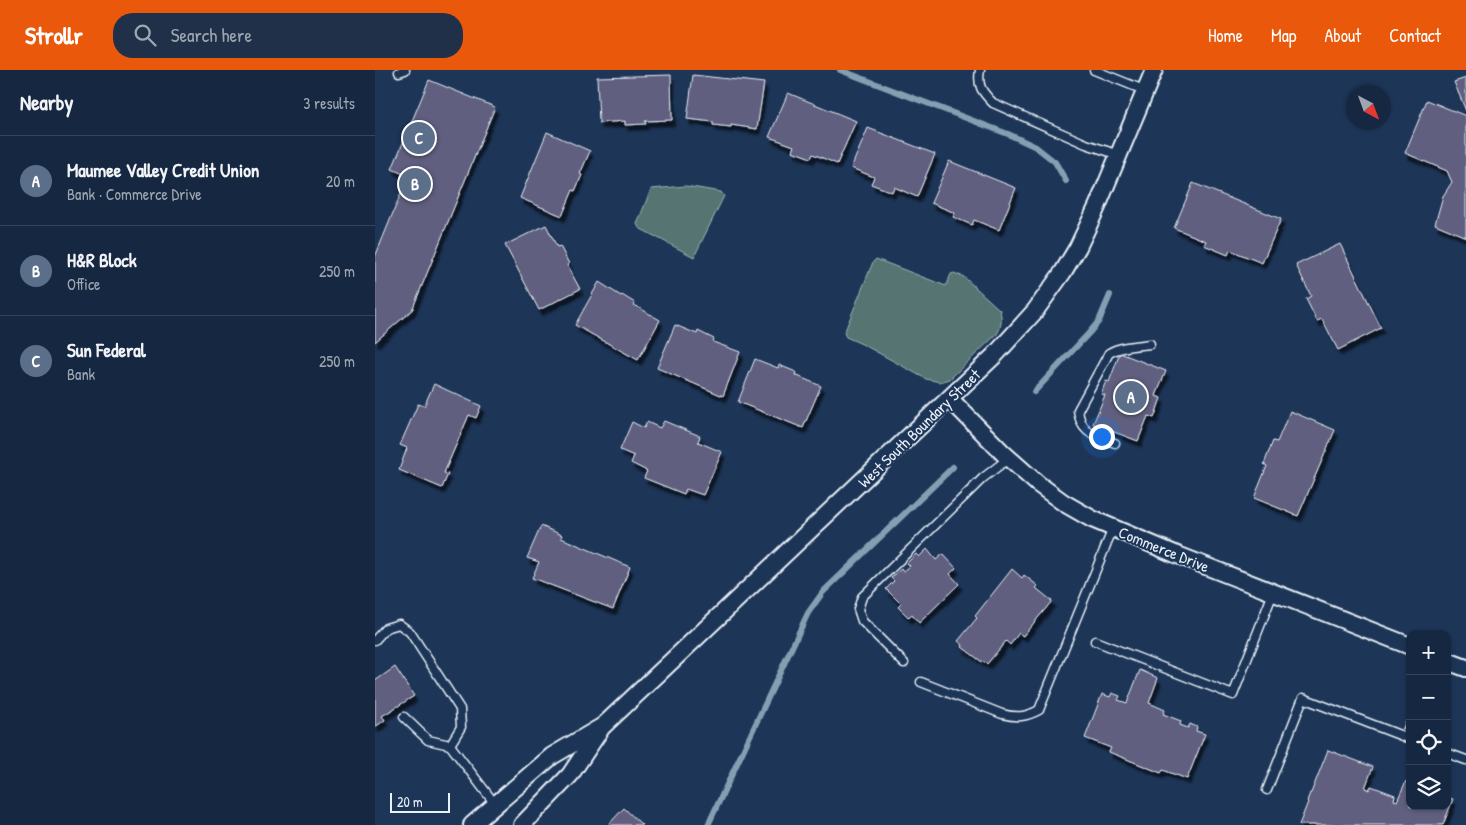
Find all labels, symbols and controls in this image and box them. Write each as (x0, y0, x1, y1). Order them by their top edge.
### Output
search box (113, 13, 463, 58)
text: Strollr (25, 19, 83, 51)
icon: search (131, 21, 159, 49)
text: Search here (171, 22, 252, 48)
text: Home (1208, 23, 1243, 48)
text: Map (1271, 23, 1296, 48)
text: About (1324, 23, 1361, 48)
text: Contact (1389, 23, 1441, 48)
north arrow (1346, 85, 1391, 130)
text: Nearby (20, 88, 73, 117)
text: 3 results (303, 92, 355, 114)
pin: C (403, 119, 435, 157)
text: Maumee Valley Credit Union (67, 157, 259, 183)
pin: B (399, 165, 431, 203)
text: A (32, 170, 40, 192)
text: 20 m (326, 170, 355, 192)
text: Bank · Commerce Drive (67, 183, 202, 205)
text: H&R Block (67, 247, 137, 273)
text: B (32, 260, 40, 282)
text: 250 m (319, 260, 355, 282)
text: Office (67, 273, 100, 295)
text: Sun Federal (67, 337, 146, 363)
text: C (32, 350, 40, 372)
text: 250 m (319, 350, 355, 372)
text: Bank (67, 363, 95, 385)
street label: West South Boundary Street (853, 363, 985, 492)
pin: A (1115, 378, 1147, 416)
your location (1089, 424, 1115, 450)
street label: Commerce Drive (1115, 521, 1213, 577)
map controls (1406, 630, 1451, 810)
button: + (1406, 630, 1451, 675)
button: − (1406, 675, 1451, 720)
button: locate (1406, 720, 1451, 765)
button: layers (1406, 765, 1451, 810)
scale bar (390, 790, 450, 813)
text: 20 m (397, 792, 423, 811)

